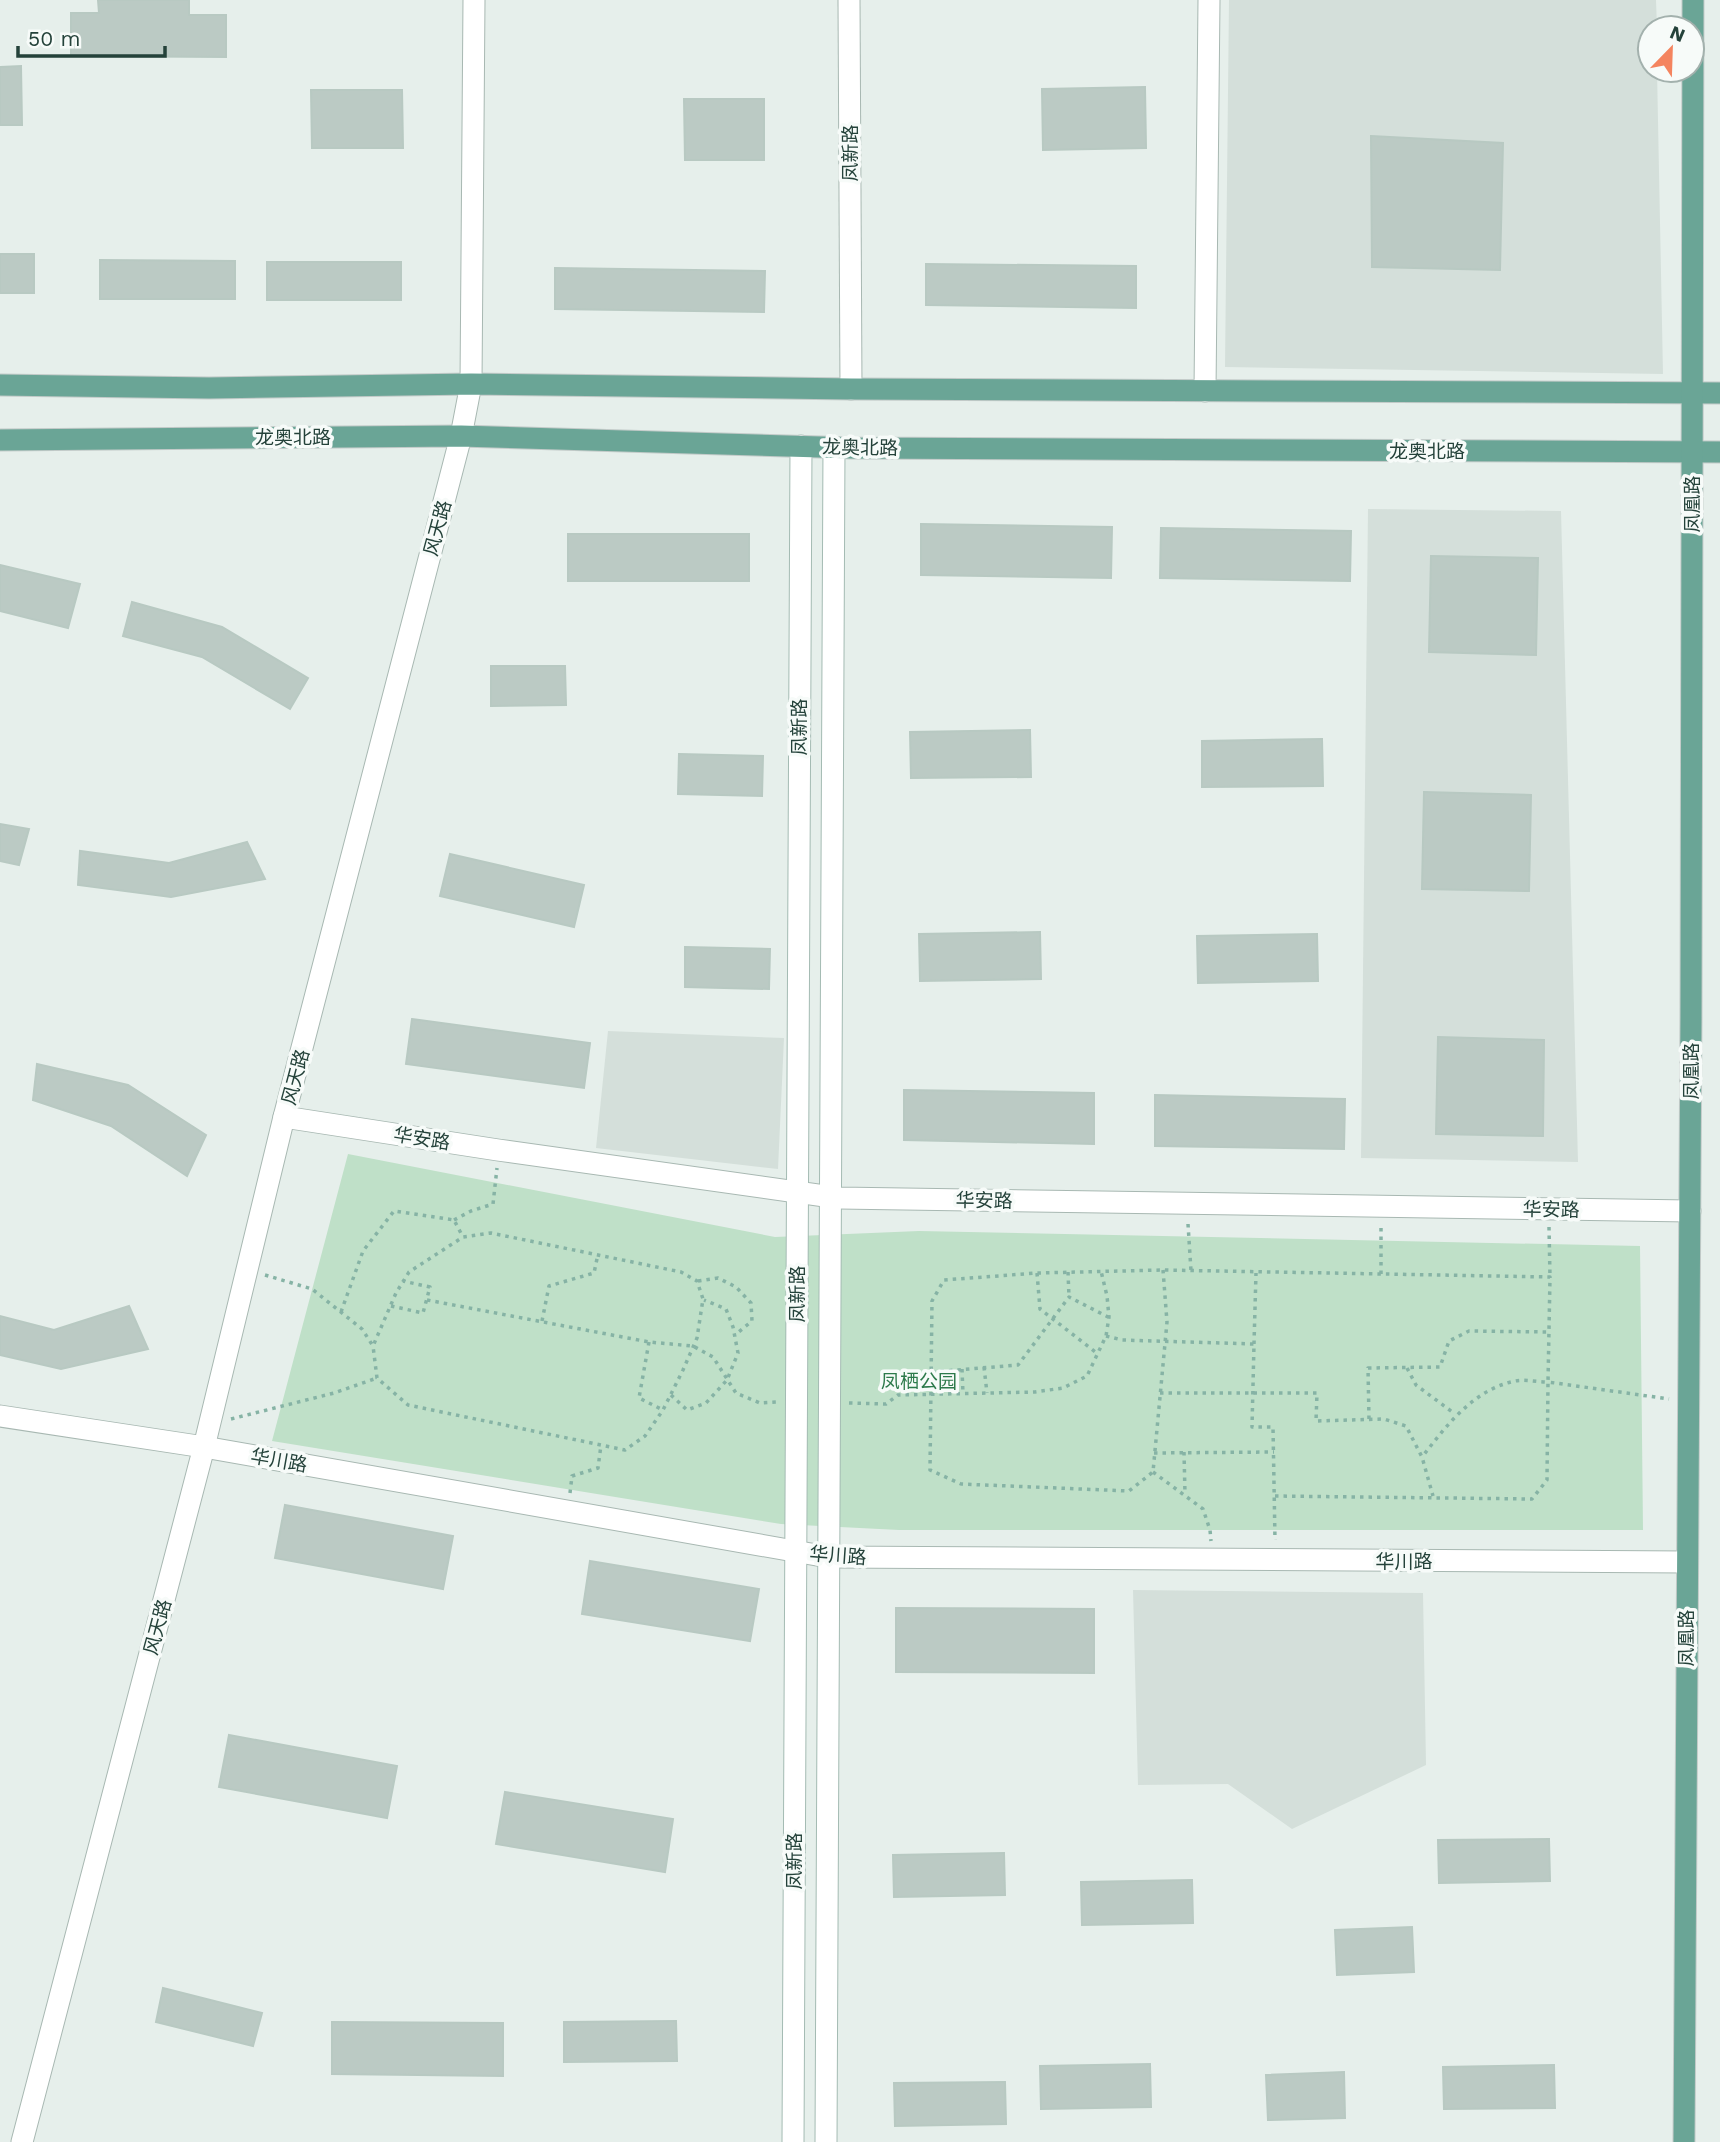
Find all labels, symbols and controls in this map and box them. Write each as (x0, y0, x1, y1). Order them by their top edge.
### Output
scale bar (18, 14, 164, 58)
north arrow (1636, 14, 1706, 84)
text: N (1666, 20, 1688, 47)
text: 50 m (28, 26, 80, 51)
street label: 凤新路 (839, 124, 862, 182)
street label: 龙奥北路 (255, 426, 331, 449)
street label: 龙奥北路 (822, 435, 898, 460)
street label: 龙奥北路 (1389, 440, 1465, 463)
street label: 凤凰路 (1681, 475, 1704, 533)
street label: 风天路 (419, 498, 456, 559)
street label: 凤新路 (788, 698, 811, 756)
street label: 凤凰路 (1680, 1042, 1703, 1100)
street label: 风天路 (277, 1047, 314, 1108)
street label: 华安路 (392, 1123, 452, 1154)
street label: 华安路 (955, 1189, 1013, 1212)
street label: 华安路 (1522, 1198, 1580, 1221)
street label: 凤新路 (786, 1265, 809, 1323)
park label: 凤栖公园 (881, 1370, 957, 1393)
street label: 华川路 (249, 1444, 309, 1477)
street label: 华川路 (809, 1542, 867, 1569)
street label: 华川路 (1375, 1550, 1433, 1573)
street label: 风天路 (139, 1597, 176, 1658)
street label: 凤凰路 (1675, 1609, 1698, 1667)
street label: 凤新路 (783, 1832, 806, 1890)

